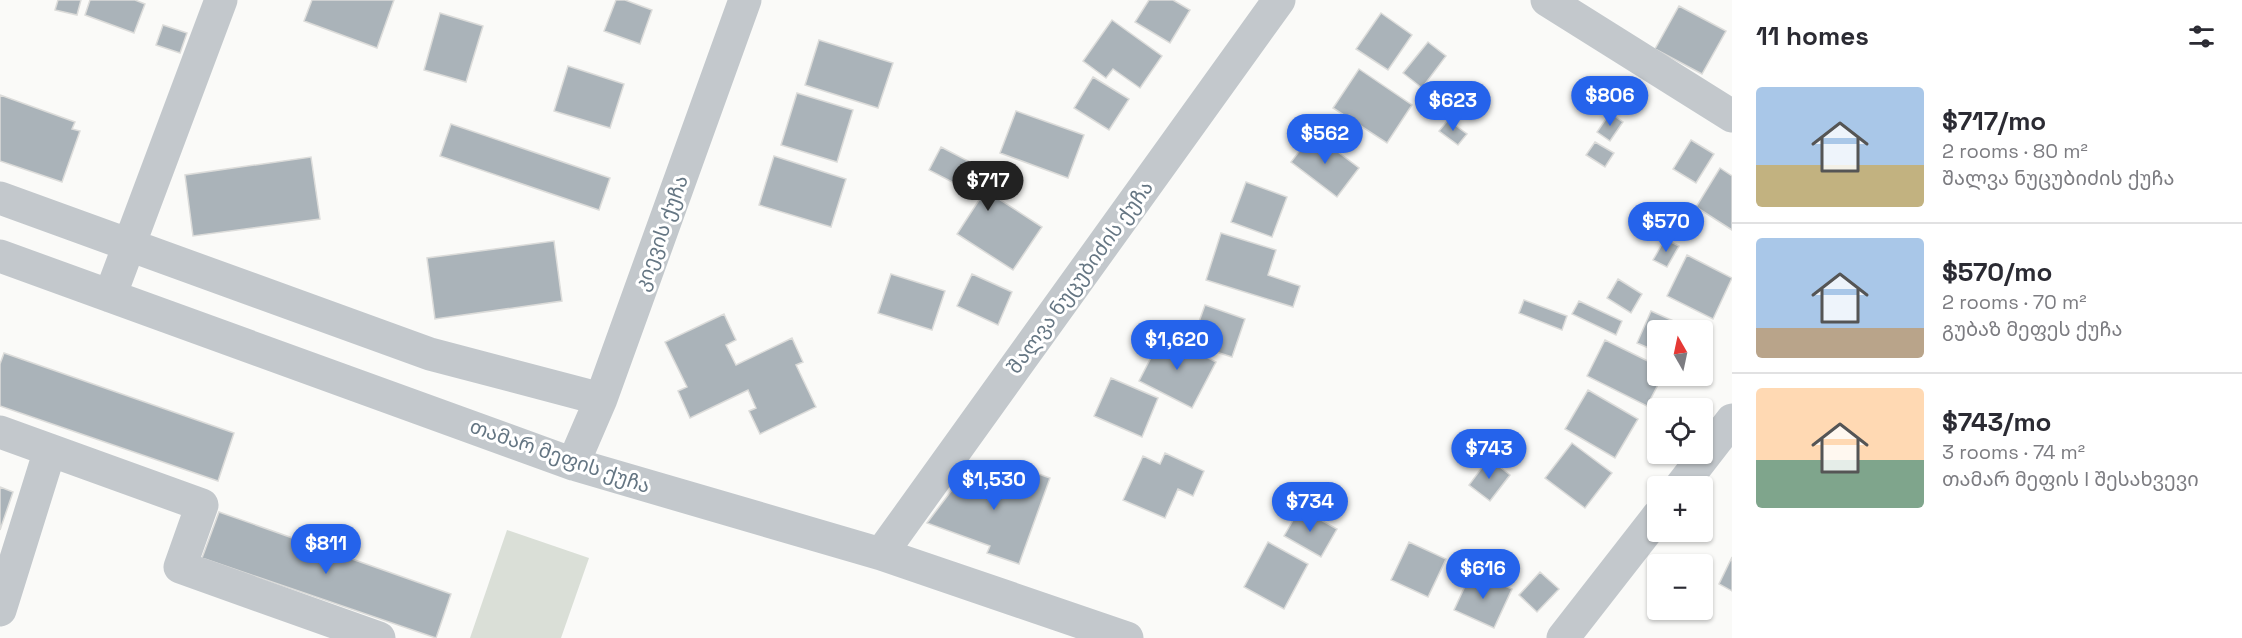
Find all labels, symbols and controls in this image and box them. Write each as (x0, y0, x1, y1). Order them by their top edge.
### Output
text: 11 homes (1756, 19, 1869, 53)
icon: filters (2185, 20, 2218, 53)
pin: $806 (1574, 76, 1646, 127)
pin: $623 (1417, 81, 1489, 132)
text: $806 (1585, 82, 1635, 108)
text: $623 (1429, 87, 1477, 113)
text: $717/mo (1942, 104, 2046, 138)
icon: home (1804, 111, 1876, 183)
pin: $562 (1289, 114, 1361, 165)
text: $562 (1301, 120, 1349, 146)
text: 2 rooms · 80 m² (1942, 138, 2088, 164)
pin: $717 (952, 161, 1024, 212)
text: შალვა ნუცუბიძის ქუჩა (1942, 165, 2174, 191)
text: $717 (966, 167, 1010, 193)
street label: კიევის ქუჩა (628, 172, 694, 294)
street label: შალვა ნუცუბიძის ქუჩა (1001, 175, 1159, 379)
pin: $570 (1630, 202, 1702, 253)
text: $570 (1642, 208, 1690, 234)
text: $570/mo (1942, 255, 2052, 289)
icon: home (1804, 262, 1876, 334)
text: 2 rooms · 70 m² (1942, 289, 2086, 315)
text: გუბაზ მეფეს ქუჩა (1942, 316, 2122, 342)
pin: $1,620 (1128, 320, 1226, 371)
north arrow (1647, 320, 1713, 386)
map controls (1647, 320, 1713, 620)
text: $1,620 (1145, 326, 1209, 352)
button: locate (1647, 398, 1713, 464)
text: $743/mo (1942, 405, 2052, 439)
icon: home (1804, 412, 1876, 484)
street label: თამარ მეფის ქუჩა (466, 413, 654, 499)
pin: $743 (1453, 429, 1525, 480)
text: $743 (1465, 435, 1513, 461)
text: 3 rooms · 74 m² (1942, 439, 2085, 465)
pin: $1,530 (945, 460, 1043, 511)
text: $1,530 (962, 466, 1026, 492)
text: თამარ მეფის I შესახვევი (1942, 466, 2199, 492)
button: + (1647, 476, 1713, 542)
pin: $734 (1274, 482, 1346, 533)
text: $734 (1286, 488, 1334, 514)
pin: $811 (290, 524, 362, 575)
text: $811 (305, 530, 347, 556)
pin: $616 (1447, 549, 1519, 600)
button: − (1647, 554, 1713, 620)
text: $616 (1460, 555, 1506, 581)

